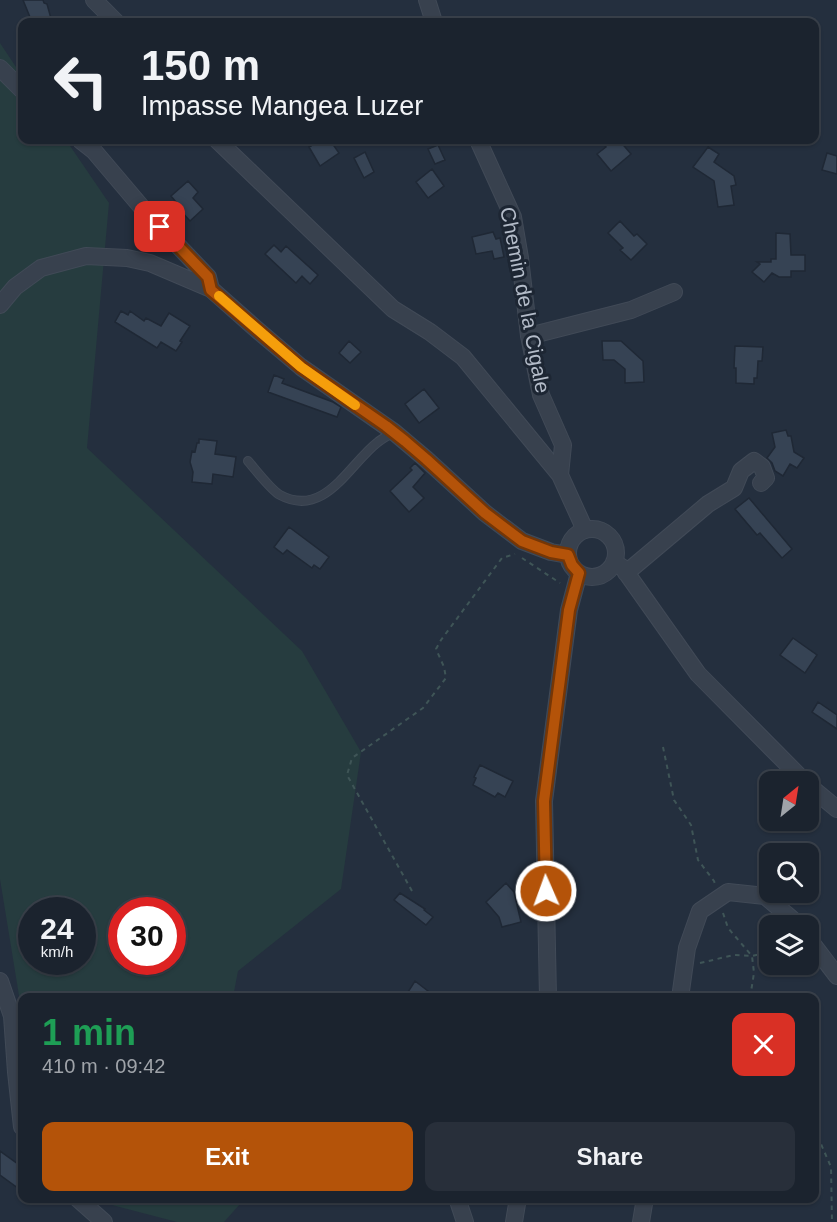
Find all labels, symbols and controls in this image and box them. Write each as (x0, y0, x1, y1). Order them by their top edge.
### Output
icon: left (42, 42, 120, 120)
text: 150 m (141, 42, 260, 89)
text: Impasse Mangea Luzer (141, 91, 423, 121)
pin (134, 201, 185, 252)
street label: Chemin de la Cigale (496, 205, 555, 395)
icon: arrive (143, 210, 176, 243)
north arrow (759, 771, 819, 831)
map controls (759, 771, 819, 975)
button: search (759, 843, 819, 903)
position arrow (514, 859, 578, 923)
speed limit sign: 30 (108, 897, 186, 975)
text: 24 (40, 912, 74, 945)
button: layers (759, 915, 819, 975)
text: km/h (41, 943, 73, 960)
text: 1 min (42, 1012, 136, 1053)
button: close (732, 1013, 795, 1076)
text: 410 m · 09:42 (42, 1055, 165, 1077)
button: Exit (42, 1122, 413, 1191)
button: Share (425, 1122, 795, 1191)

